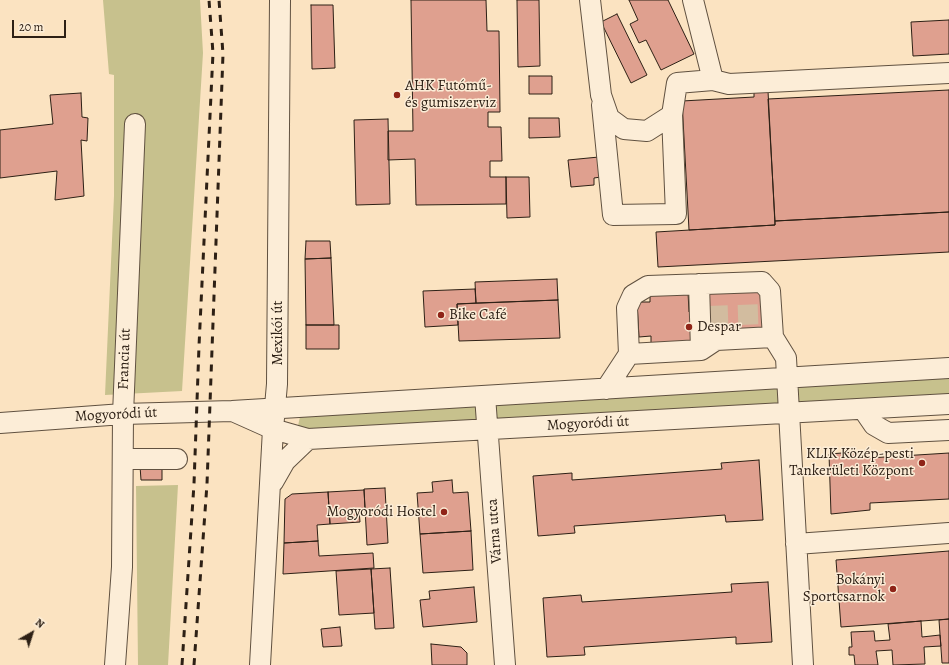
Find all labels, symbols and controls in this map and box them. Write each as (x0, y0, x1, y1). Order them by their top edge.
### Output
scale bar (14, 12, 68, 38)
text: 20 m (19, 19, 43, 35)
place label: AHK Futómű- és gumiszerviz (405, 77, 496, 112)
marker: AHK Futómű- és gumiszerviz (392, 90, 402, 100)
street label: Mexikói út (269, 300, 287, 366)
place label: Bike Café (449, 306, 507, 324)
marker: Bike Café (436, 310, 446, 320)
place label: Despar (697, 318, 741, 336)
marker: Despar (684, 322, 694, 332)
street label: Francia út (115, 328, 135, 390)
street label: Mogyoródi út (74, 404, 158, 426)
street label: Mogyoródi út (546, 413, 630, 435)
place label: KLIK Közép-pesti Tankerületi Központ (789, 445, 914, 480)
marker: KLIK Közép-pesti Tankerületi Központ (917, 458, 927, 468)
street label: Várna utca (484, 498, 506, 564)
place label: Mogyoródi Hostel (327, 503, 436, 521)
marker: Mogyoródi Hostel (439, 507, 449, 517)
place label: Bokányi Sportcsarnok (803, 571, 885, 606)
marker: Bokányi Sportcsarnok (888, 584, 898, 594)
north arrow (12, 613, 52, 653)
text: N (32, 615, 48, 632)

